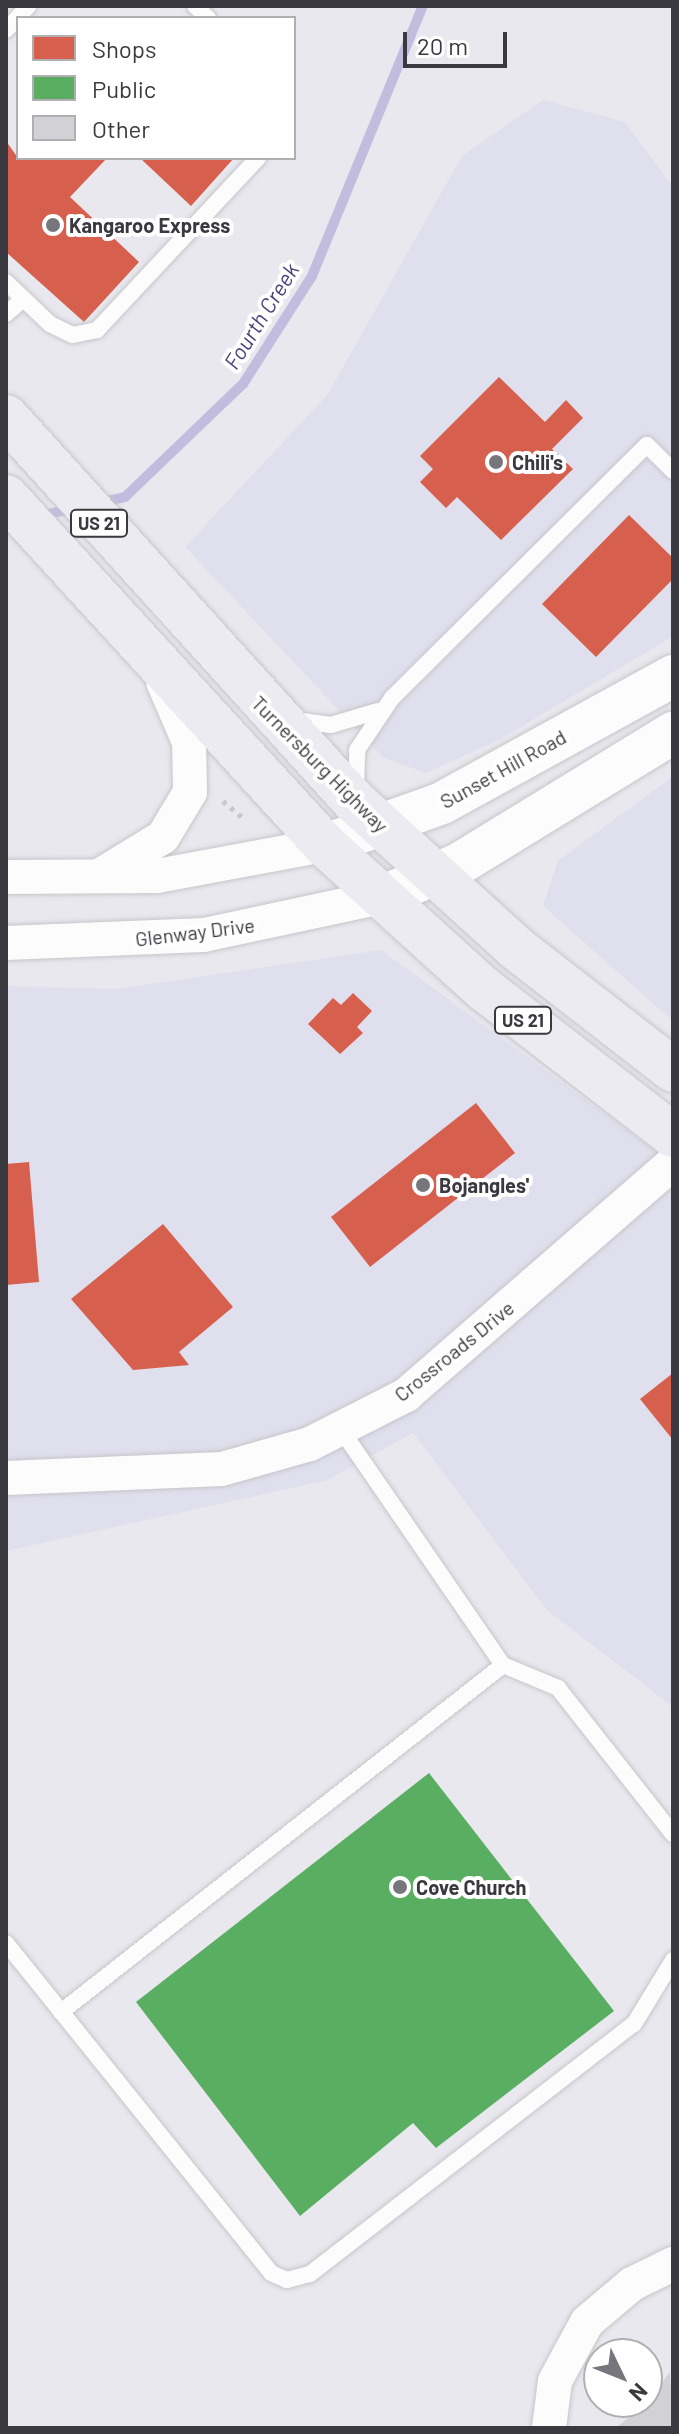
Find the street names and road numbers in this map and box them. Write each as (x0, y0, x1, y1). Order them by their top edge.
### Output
road number: US 21 (69, 509, 129, 537)
street label: Turnersburg Highway (247, 691, 393, 837)
street label: Sunset Hill Road (436, 725, 570, 813)
street label: Glenway Drive (134, 913, 256, 951)
road number: US 21 (493, 1006, 553, 1034)
street label: Crossroads Drive (389, 1296, 519, 1406)

